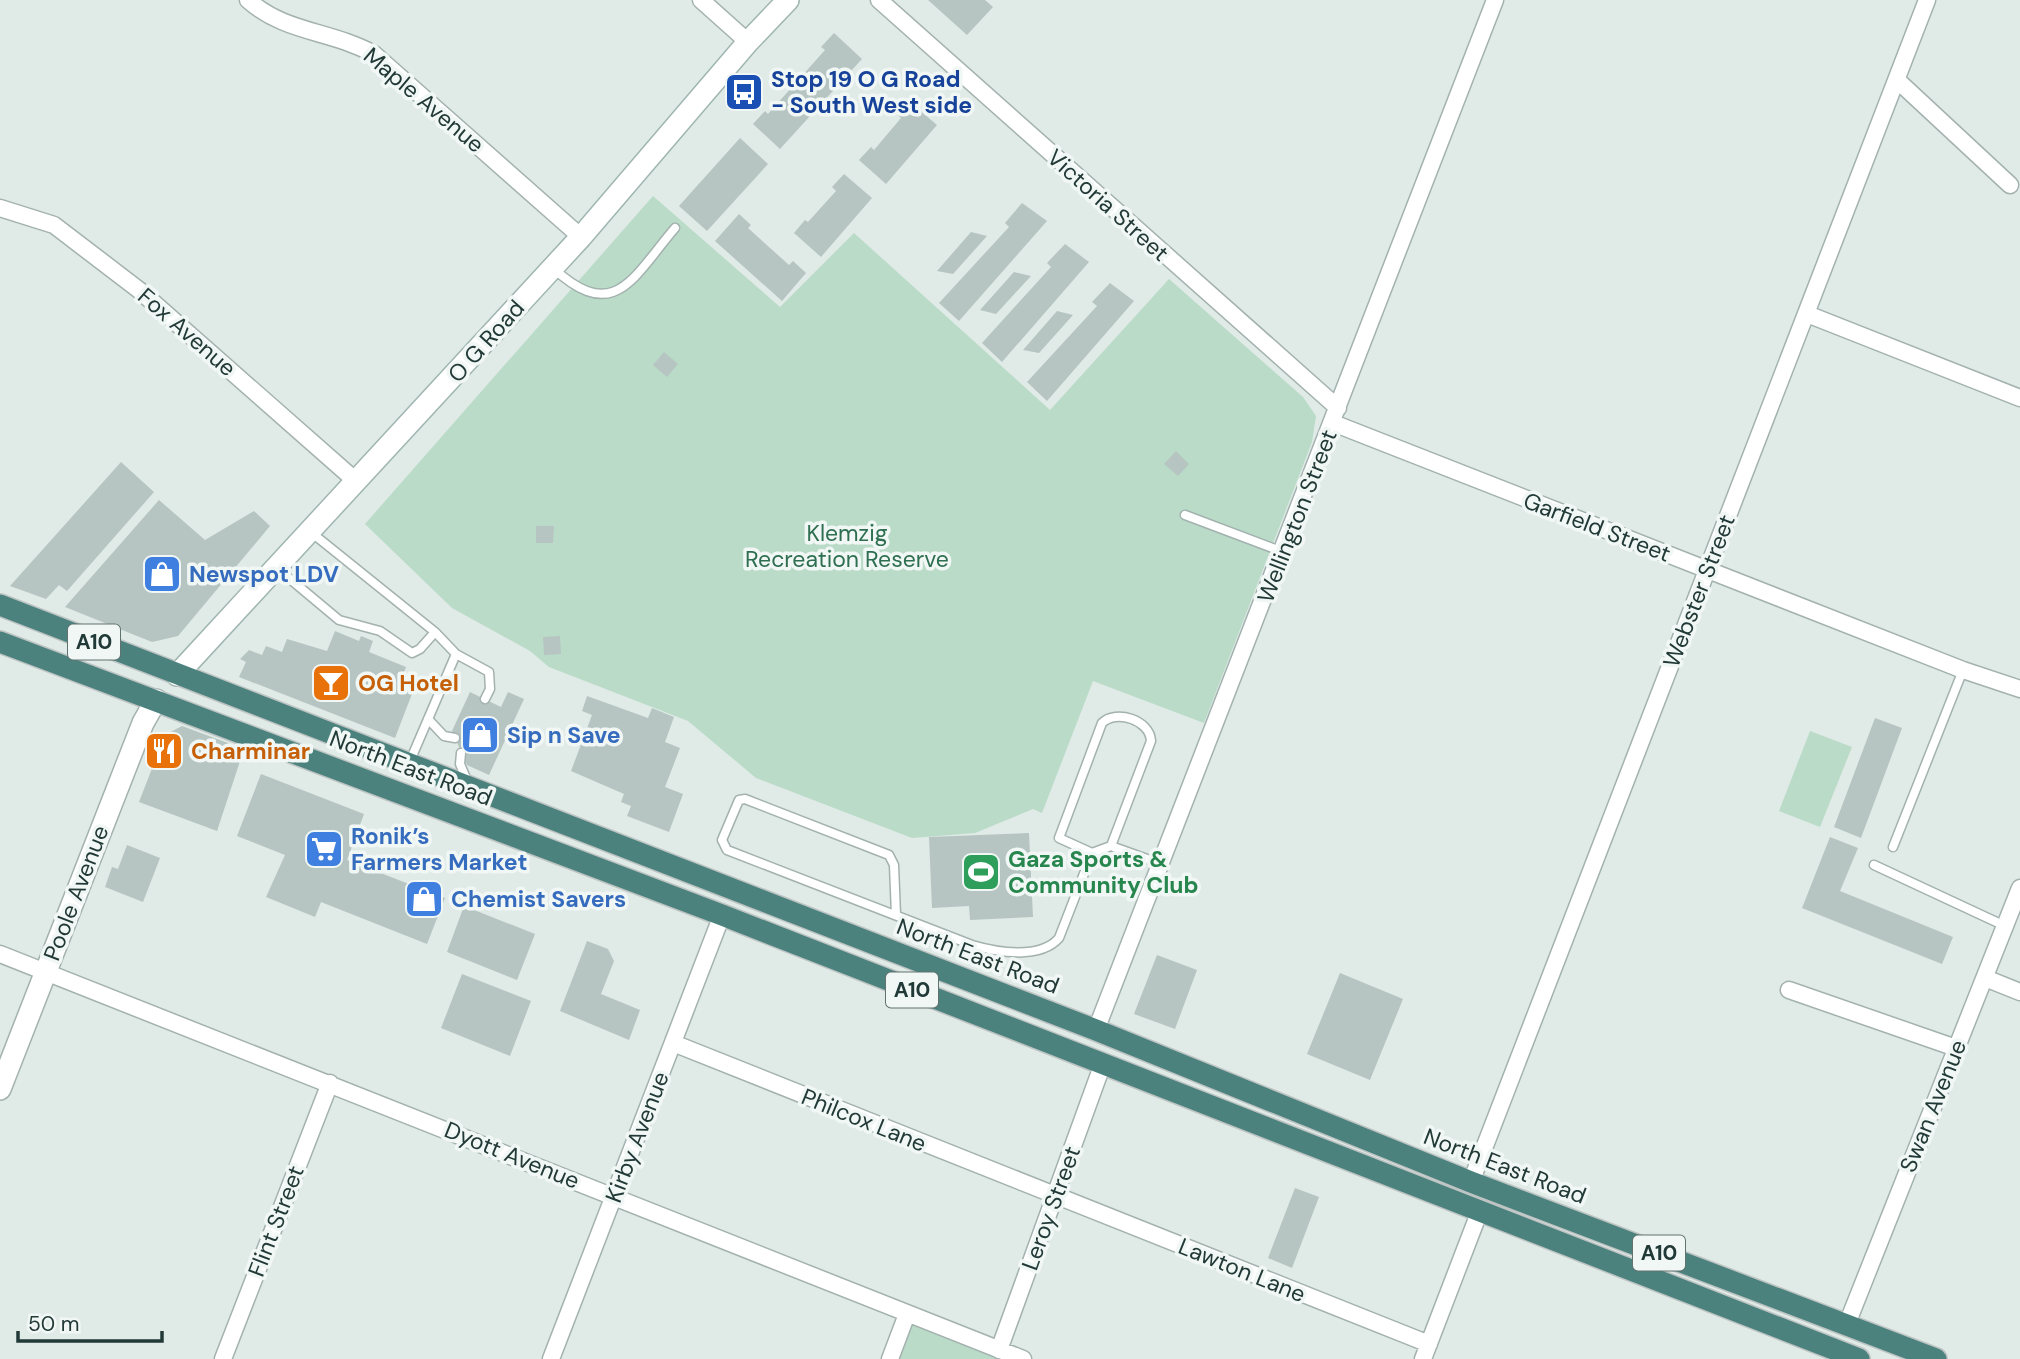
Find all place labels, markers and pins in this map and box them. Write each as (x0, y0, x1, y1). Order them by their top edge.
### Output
place label: Stop 19 O G Road - South West side (771, 64, 972, 120)
bus stop icon: Stop 19 O G Road - South West side (723, 71, 765, 113)
shop icon: Newspot LDV (141, 553, 183, 595)
place label: Newspot LDV (189, 559, 339, 589)
bar icon: OG Hotel (310, 662, 352, 704)
place label: OG Hotel (358, 668, 459, 698)
shop icon: Sip n Save (459, 714, 501, 756)
place label: Sip n Save (507, 720, 621, 750)
restaurant icon: Charminar (143, 730, 185, 772)
place label: Charminar (191, 736, 310, 766)
place label: Ronik’s Farmers Market (351, 821, 527, 877)
supermarket icon: Ronik’s Farmers Market (303, 828, 345, 870)
place label: Gaza Sports & Community Club (1008, 844, 1199, 900)
sports icon: Gaza Sports & Community Club (960, 851, 1002, 893)
shop icon: Chemist Savers (403, 878, 445, 920)
place label: Chemist Savers (451, 884, 626, 914)

